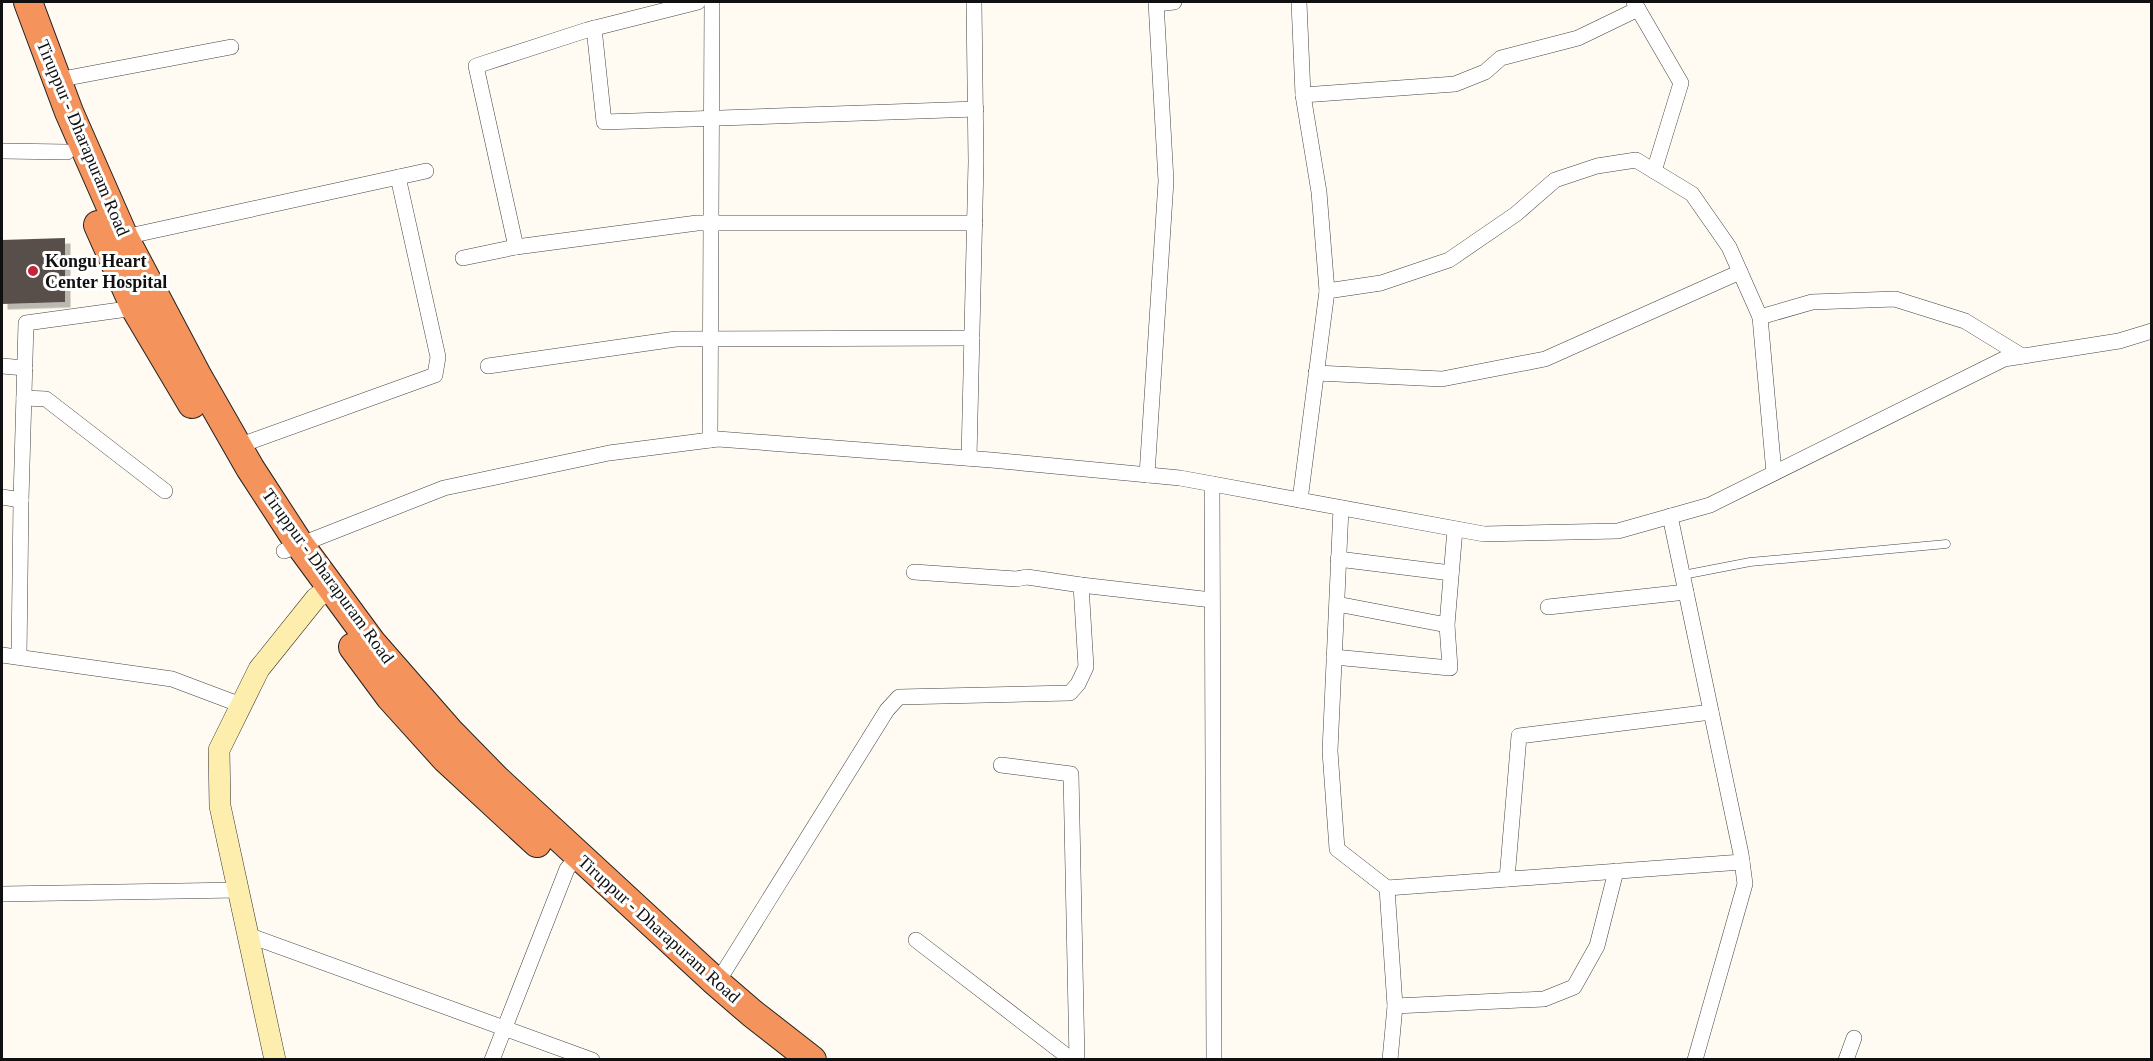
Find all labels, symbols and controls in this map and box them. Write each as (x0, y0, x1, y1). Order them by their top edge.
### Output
street label: Tiruppur - Dharapuram Road (33, 37, 133, 239)
place label: Kongu Heart Center Hospital (45, 251, 167, 292)
marker: Kongu Heart Center Hospital (26, 264, 40, 278)
street label: Tiruppur - Dharapuram Road (258, 485, 398, 667)
street label: Tiruppur - Dharapuram Road (574, 851, 744, 1007)

